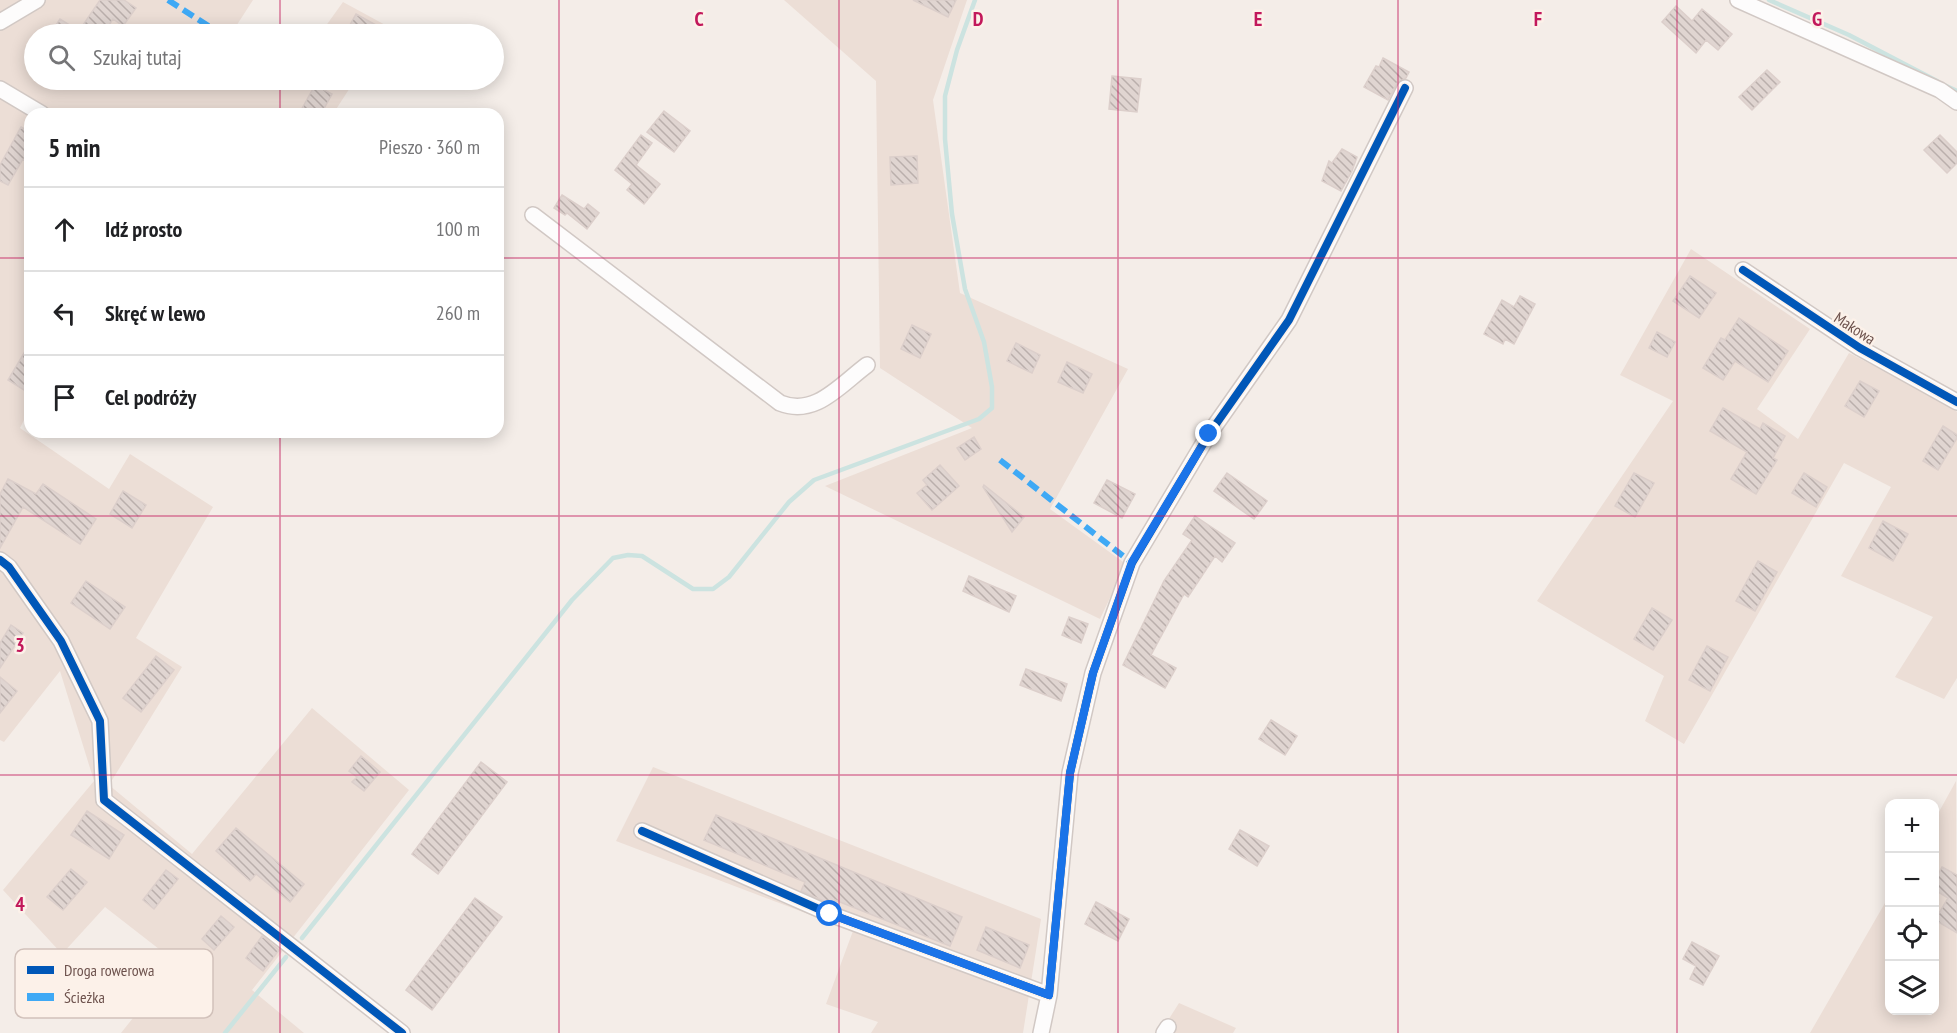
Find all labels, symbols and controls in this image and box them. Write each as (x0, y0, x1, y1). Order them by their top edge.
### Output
text: C (694, 6, 704, 32)
text: D (973, 6, 984, 32)
text: E (1254, 6, 1262, 32)
text: F (1534, 6, 1542, 32)
text: G (1812, 6, 1822, 32)
search box (24, 24, 504, 90)
icon: search (45, 41, 78, 74)
text: Szukaj tutaj (93, 43, 182, 71)
text: 5 min (48, 131, 101, 164)
text: Pieszo · 360 m (379, 134, 480, 160)
icon: ahead (48, 213, 81, 246)
text: Idź prosto (105, 215, 182, 243)
text: 100 m (436, 216, 480, 242)
icon: left (48, 297, 81, 330)
text: Skręć w lewo (105, 299, 206, 327)
text: 260 m (436, 300, 480, 326)
street label: Makowa (1831, 307, 1879, 349)
icon: arrive (48, 381, 81, 414)
text: Cel podróży (105, 383, 196, 411)
route end (1195, 420, 1221, 446)
text: 3 (15, 632, 25, 658)
map controls (1885, 799, 1939, 1015)
button: + (1885, 799, 1939, 853)
button: − (1885, 853, 1939, 907)
text: 4 (15, 891, 25, 917)
route start (816, 900, 842, 926)
button: locate (1885, 907, 1939, 961)
legend (15, 949, 213, 1018)
text: Droga rowerowa (64, 960, 154, 980)
button: layers (1885, 961, 1939, 1015)
text: Ścieżka (64, 987, 105, 1007)

